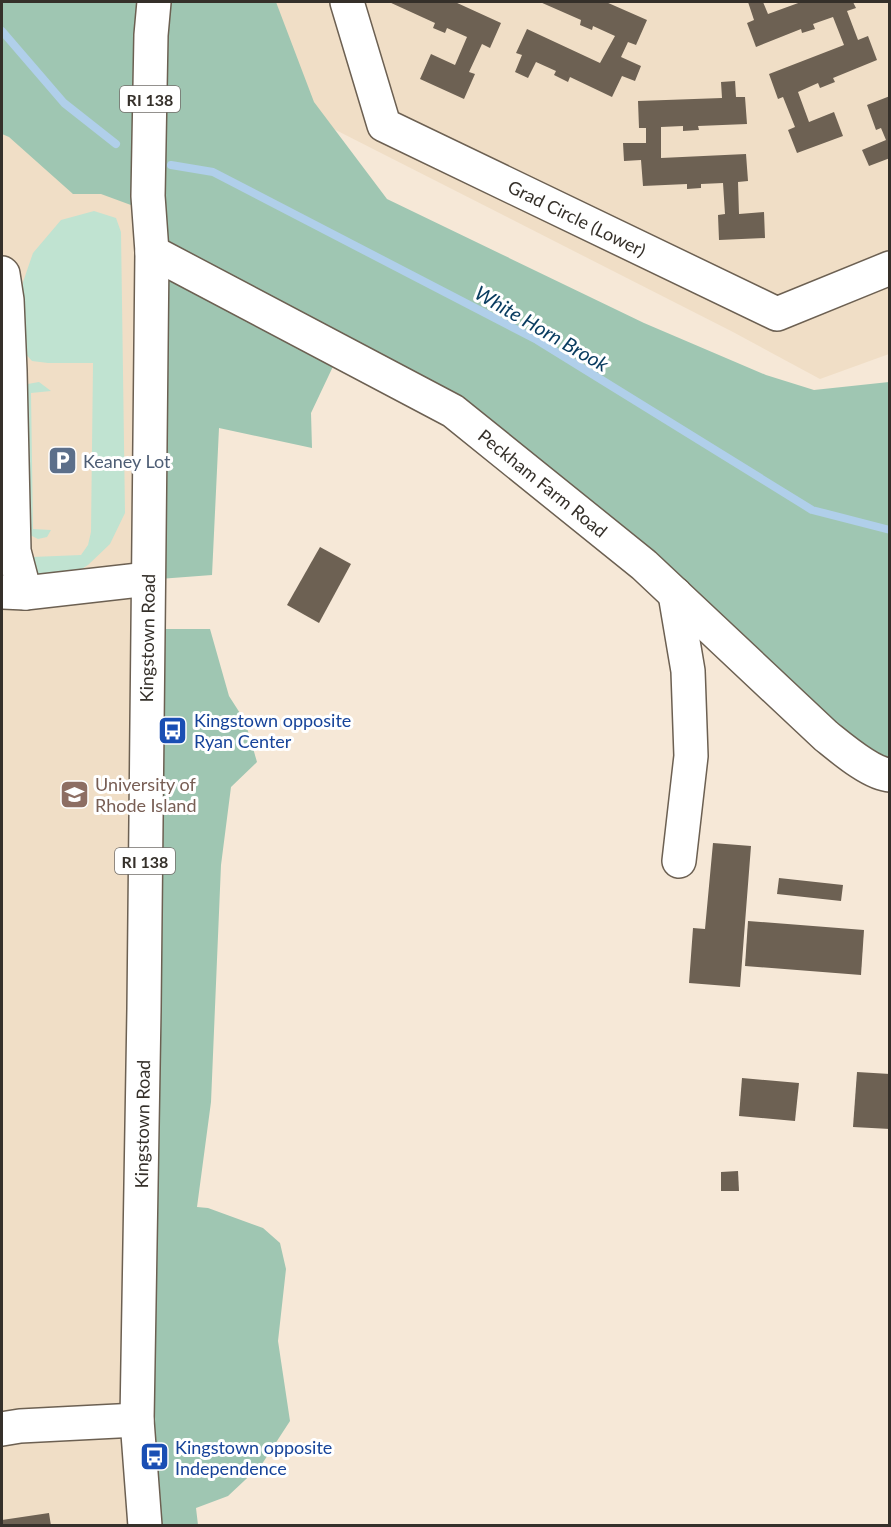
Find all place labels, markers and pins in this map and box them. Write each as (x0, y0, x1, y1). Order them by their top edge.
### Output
parking icon: Keaney Lot (46, 445, 78, 477)
place label: Keaney Lot (83, 450, 171, 472)
place label: Kingstown opposite Ryan Center (194, 709, 351, 752)
bus stop icon: Kingstown opposite Ryan Center (157, 714, 189, 746)
place label: University of Rhode Island (95, 773, 197, 816)
school or university icon: University of Rhode Island (58, 778, 90, 810)
place label: Kingstown opposite Independence (175, 1436, 332, 1479)
bus stop icon: Kingstown opposite Independence (138, 1441, 170, 1473)

